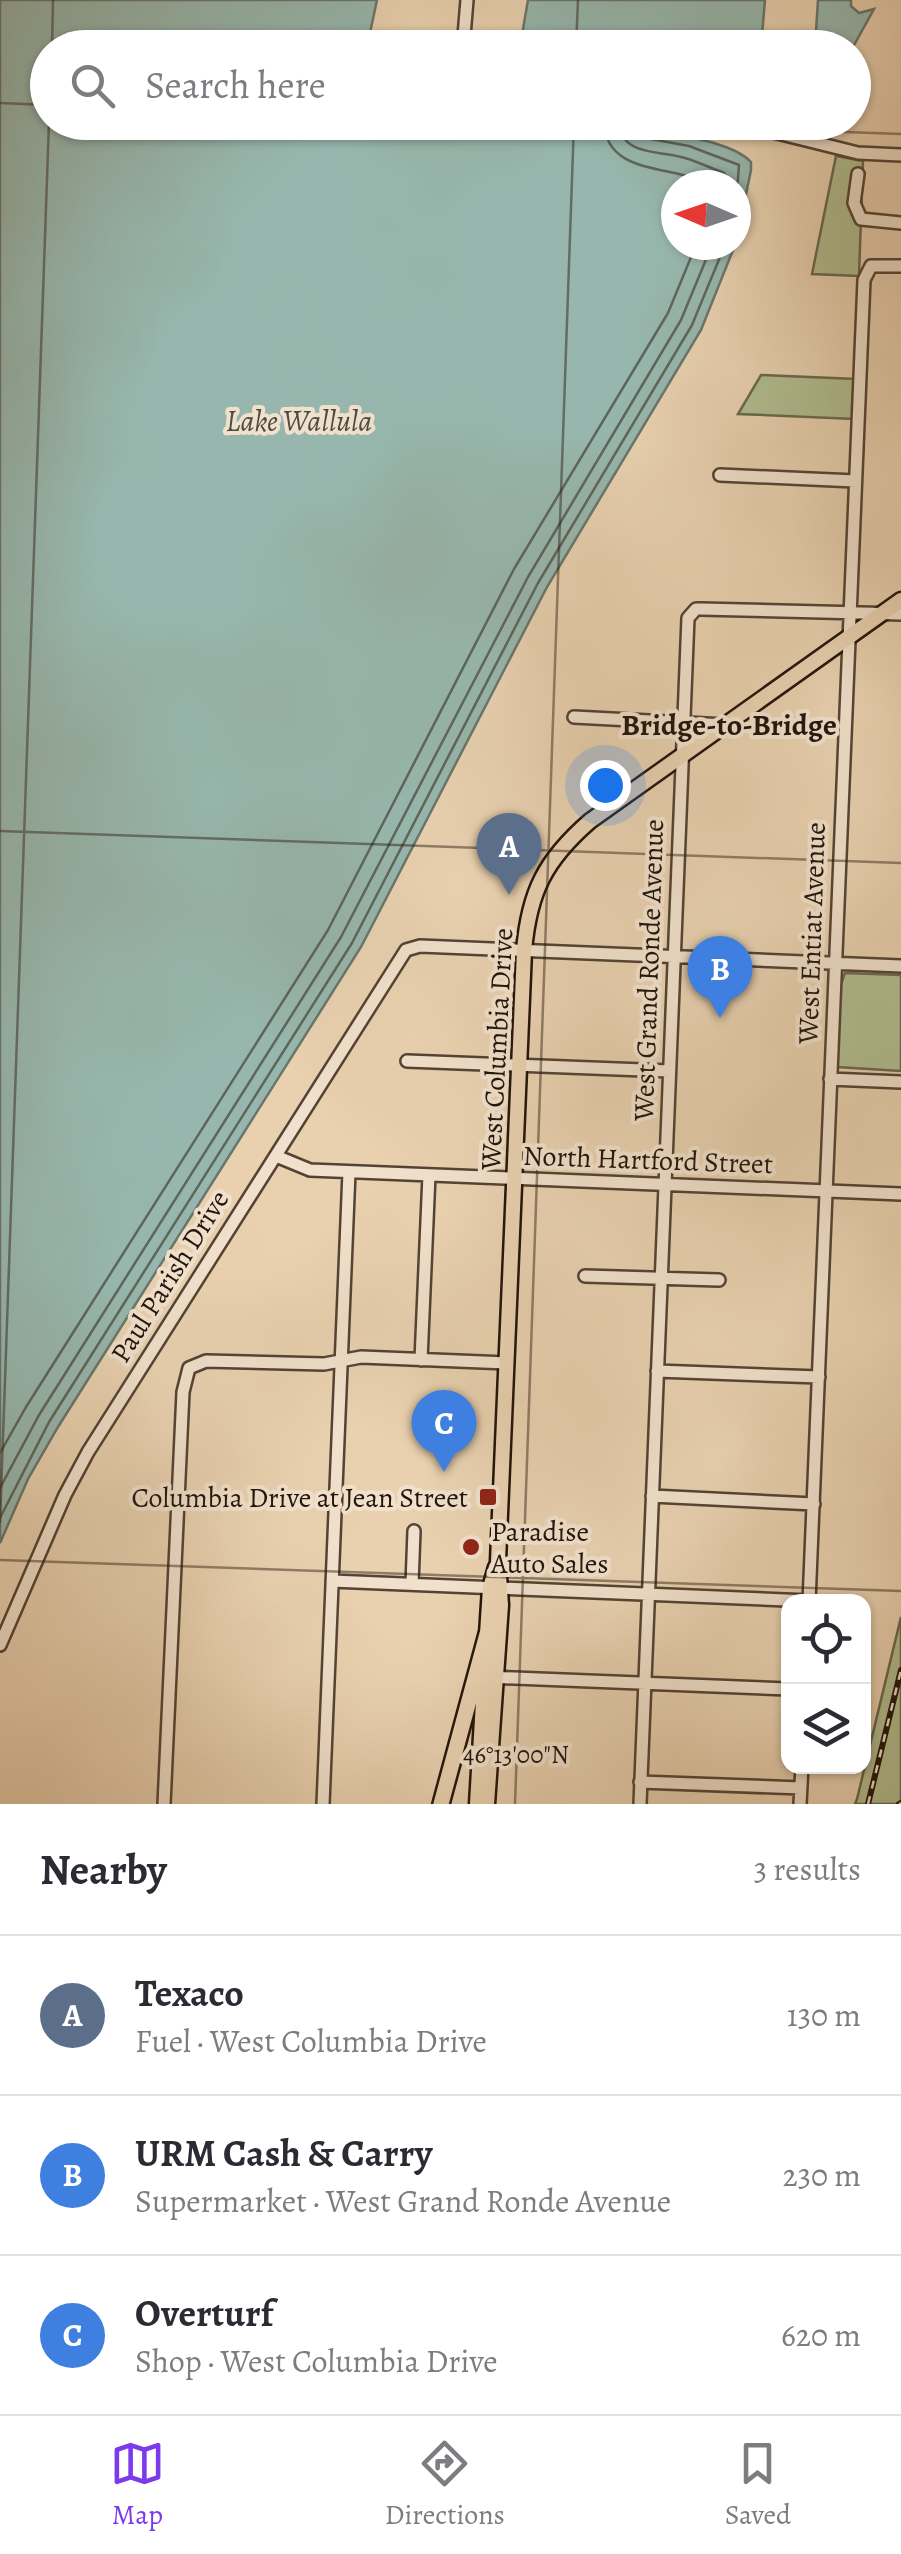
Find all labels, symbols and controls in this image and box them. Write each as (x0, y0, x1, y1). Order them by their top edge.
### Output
search box (30, 30, 871, 140)
icon: search (65, 58, 120, 113)
text: Search here (145, 59, 326, 111)
north arrow (661, 170, 751, 260)
water label: Lake Wallula (226, 401, 372, 441)
district label: Bridge-to-Bridge (621, 705, 837, 745)
your location (580, 760, 631, 811)
pin: A (476, 812, 542, 895)
street label: West Grand Ronde Avenue (625, 818, 673, 1123)
street label: West Entiat Avenue (789, 821, 835, 1046)
street label: West Columbia Drive (472, 927, 522, 1172)
pin: B (688, 936, 752, 1018)
street label: North Hartford Street (522, 1137, 774, 1183)
street label: Paul Parish Drive (102, 1183, 238, 1370)
pin: C (412, 1390, 476, 1472)
place label: Columbia Drive at Jean Street (131, 1479, 468, 1517)
marker: Columbia Drive at Jean Street (477, 1486, 499, 1508)
place label: Paradise Auto Sales (490, 1513, 609, 1583)
marker: Paradise Auto Sales (460, 1536, 482, 1558)
map controls (781, 1594, 871, 1774)
button: locate (781, 1594, 871, 1684)
button: layers (781, 1684, 871, 1774)
text: 46°13'00"N (463, 1738, 569, 1772)
text: Nearby (40, 1841, 167, 1898)
text: 3 results (754, 1847, 861, 1891)
text: Texaco (135, 1967, 244, 2019)
text: A (62, 1993, 83, 2037)
text: 130 m (787, 1993, 861, 2037)
text: Fuel · West Columbia Drive (135, 2019, 487, 2063)
text: URM Cash & Carry (135, 2127, 432, 2179)
text: B (62, 2153, 83, 2197)
text: 230 m (782, 2153, 861, 2197)
text: Supermarket · West Grand Ronde Avenue (135, 2179, 671, 2223)
text: Overturf (135, 2287, 274, 2339)
text: C (63, 2313, 82, 2357)
text: 620 m (781, 2313, 861, 2357)
text: Shop · West Columbia Drive (135, 2339, 498, 2383)
tab: Map (110, 2436, 165, 2534)
tab: Directions (385, 2436, 505, 2534)
tab: Saved (725, 2436, 791, 2534)

